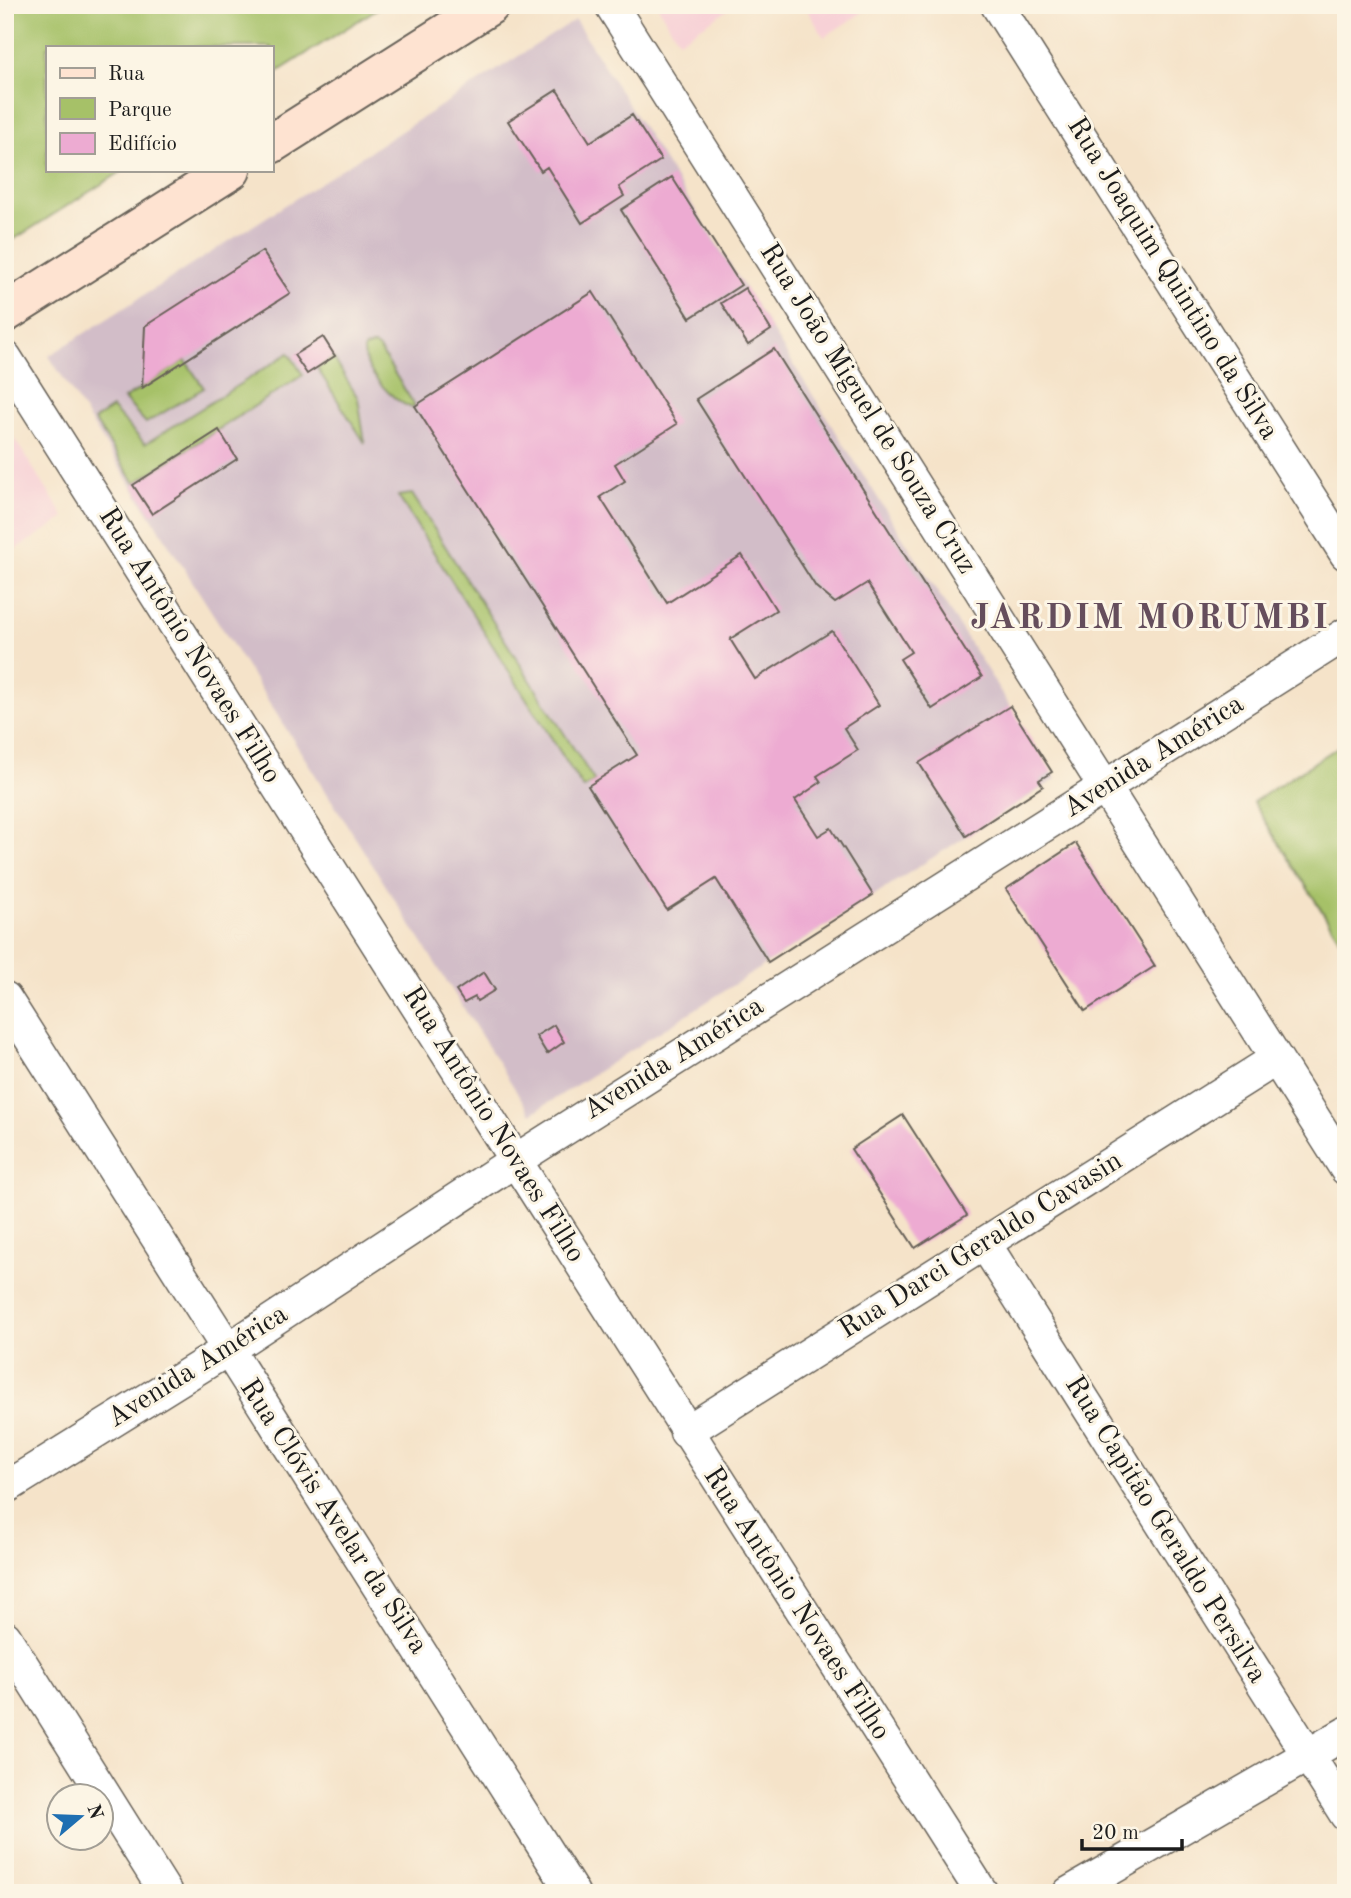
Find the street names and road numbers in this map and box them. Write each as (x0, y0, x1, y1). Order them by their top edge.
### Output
street label: Rua Joaquim Quintino da Silva (1061, 113, 1283, 445)
street label: Rua João Miguel de Souza Cruz (753, 239, 981, 579)
street label: Rua Antônio Novaes Filho (93, 503, 285, 789)
street label: Avenida América (1059, 690, 1249, 824)
street label: Rua Antônio Novaes Filho (397, 982, 589, 1268)
street label: Avenida América (579, 992, 769, 1126)
street label: Rua Darci Geraldo Cavasin (835, 1147, 1127, 1345)
street label: Avenida América (103, 1300, 293, 1434)
street label: Rua Capitão Geraldo Persilva (1059, 1372, 1271, 1688)
street label: Rua Clóvis Avelar da Silva (234, 1375, 432, 1660)
street label: Rua Antônio Novaes Filho (697, 1462, 895, 1746)

